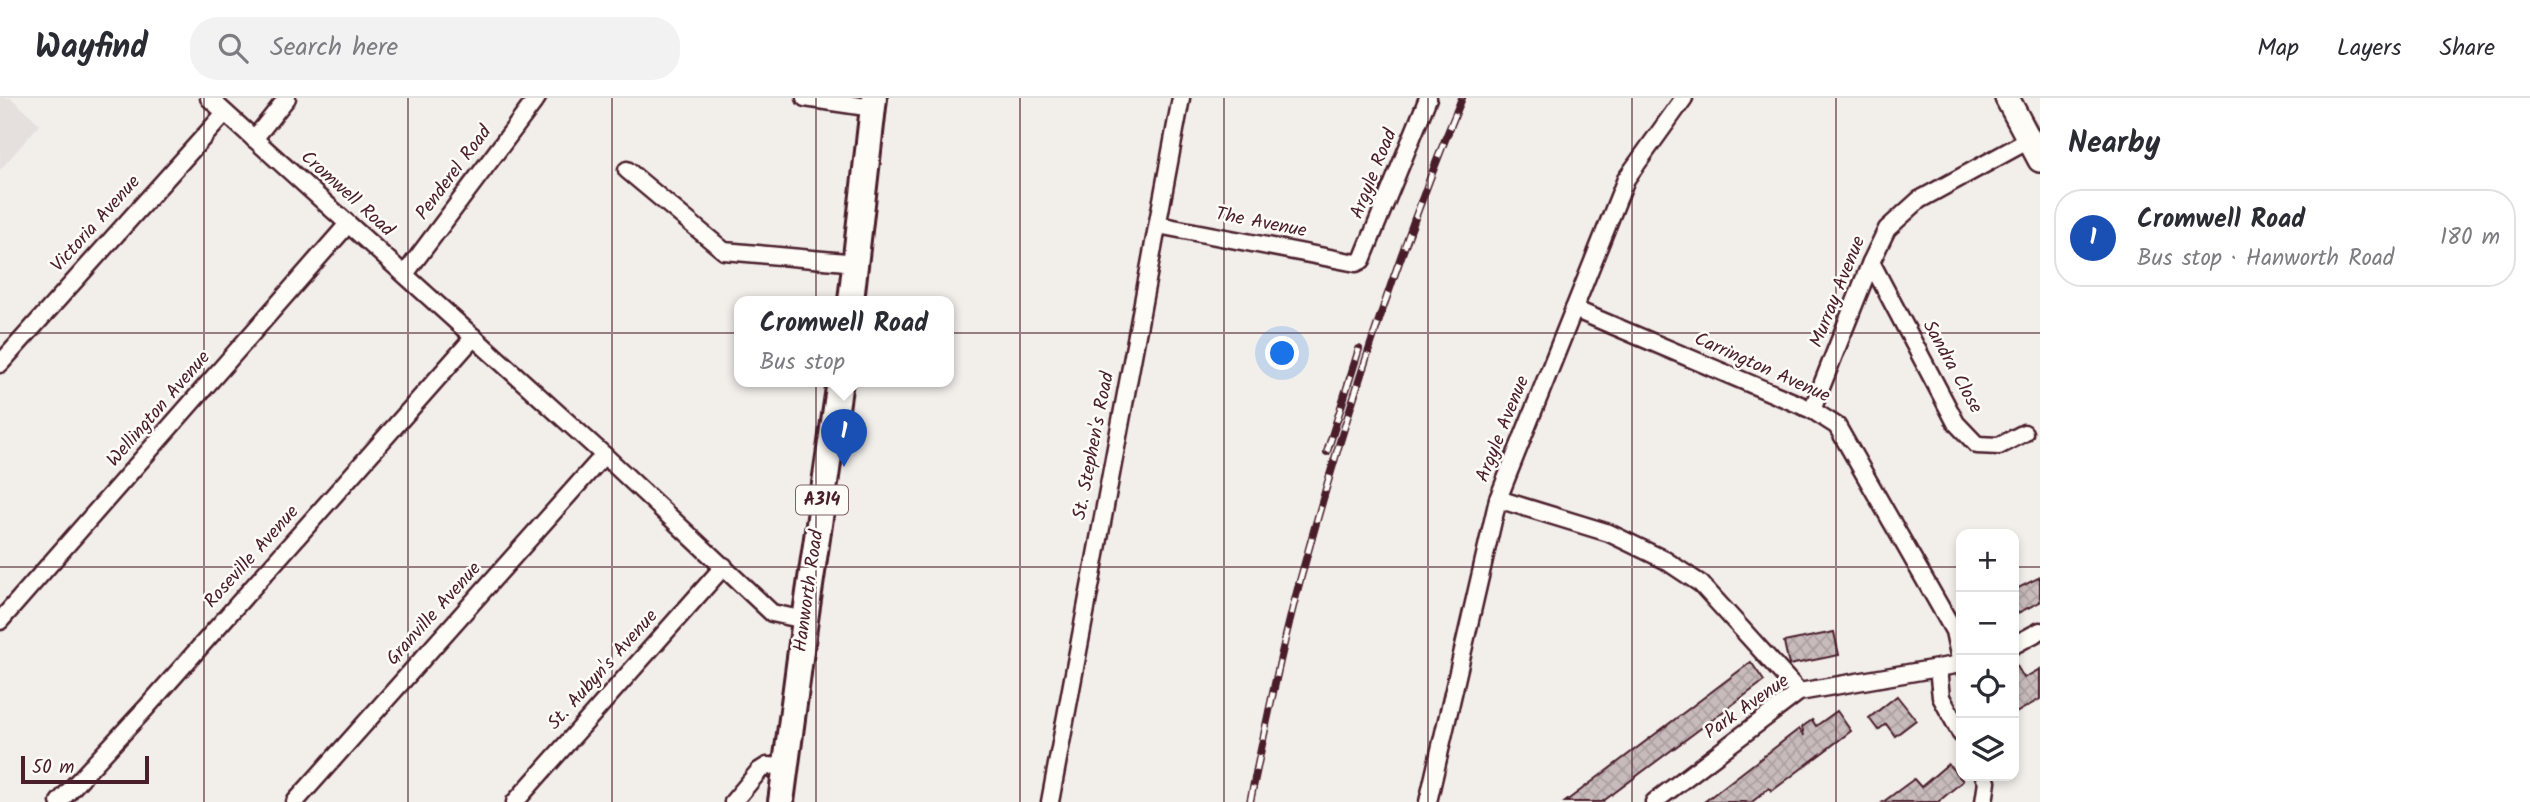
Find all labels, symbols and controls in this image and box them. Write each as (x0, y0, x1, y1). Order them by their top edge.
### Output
search box (190, 17, 680, 80)
text: Wayfind (35, 22, 148, 75)
text: Search here (270, 27, 398, 69)
icon: search (214, 29, 252, 67)
text: Map (2257, 29, 2299, 68)
text: Layers (2337, 29, 2401, 68)
text: Share (2439, 29, 2495, 68)
street label: Penderel Road (408, 119, 500, 227)
text: Nearby (2068, 120, 2160, 168)
street label: Argyle Road (1342, 124, 1406, 224)
street label: Cromwell Road (293, 143, 401, 245)
street label: Victoria Avenue (44, 168, 148, 279)
street label: The Avenue (1213, 199, 1310, 247)
text: Cromwell Road (2137, 199, 2305, 241)
text: 1 (2090, 220, 2096, 256)
text: 180 m (2440, 220, 2500, 256)
street label: Murray Avenue (1802, 231, 1874, 352)
text: Bus stop · Hanworth Road (2137, 241, 2394, 277)
popup (734, 296, 954, 387)
text: Cromwell Road (760, 303, 928, 345)
street label: Sandra Close (1914, 315, 1990, 420)
street label: Carrington Avenue (1689, 325, 1835, 412)
your location (1265, 336, 1299, 370)
street label: Wellington Avenue (100, 344, 219, 474)
text: Bus stop (760, 345, 845, 381)
street label: St. Stephen's Road (1065, 369, 1123, 523)
street label: Argyle Avenue (1468, 371, 1538, 487)
pin: 1 (821, 409, 867, 467)
road number: A314 (796, 486, 848, 514)
street label: Roseville Avenue (197, 498, 307, 615)
street label: Hanworth Road (786, 528, 832, 654)
map controls (1956, 529, 2019, 781)
button: + (1956, 529, 2019, 592)
street label: Granville Avenue (379, 555, 489, 673)
button: − (1956, 592, 2019, 655)
street label: St. Aubyn's Avenue (540, 603, 666, 737)
button: locate (1956, 655, 2019, 718)
street label: Park Avenue (1698, 666, 1796, 747)
button: layers (1956, 718, 2019, 781)
scale bar (21, 753, 149, 785)
text: 50 m (32, 753, 74, 783)

